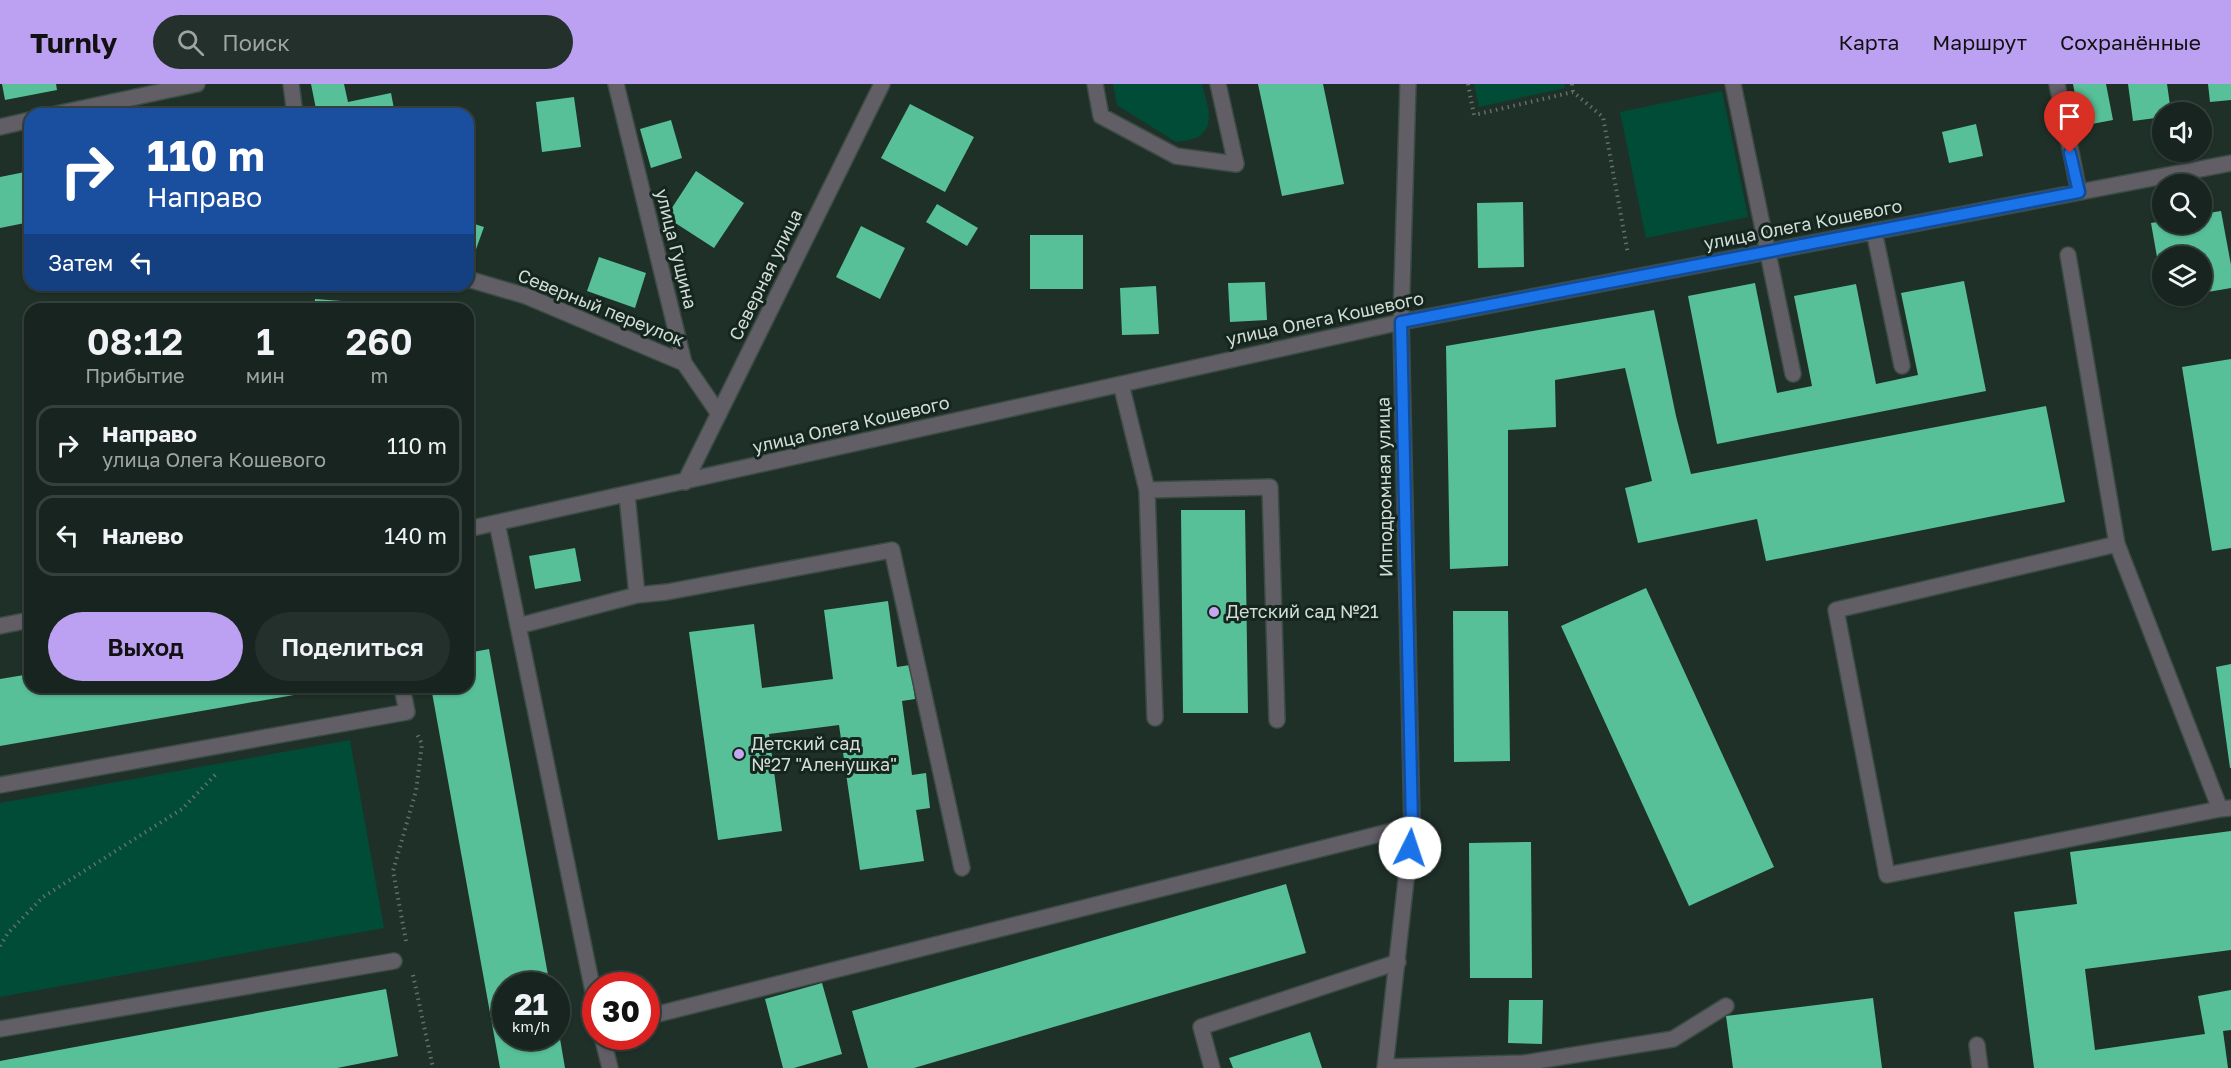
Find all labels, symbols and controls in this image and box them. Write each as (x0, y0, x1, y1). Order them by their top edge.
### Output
search box (153, 15, 573, 69)
text: Turnly (30, 26, 117, 59)
icon: search (174, 26, 207, 59)
text: Поиск (222, 29, 290, 56)
text: Карта (1838, 29, 1899, 55)
text: Маршрут (1932, 29, 2027, 55)
text: Сохранённые (2060, 29, 2201, 55)
pin (2044, 91, 2095, 153)
icon: arrive (2053, 100, 2086, 133)
map controls (2152, 102, 2212, 306)
button: sound (2152, 102, 2212, 162)
text: 110 m (147, 130, 265, 180)
icon: right (48, 132, 126, 210)
button: search (2152, 174, 2212, 234)
text: Направо (147, 181, 262, 213)
street label: улица Гущина (651, 186, 703, 311)
street label: улица Олега Кошевого (1702, 194, 1904, 254)
street label: Северная улица (724, 205, 806, 344)
icon: left (125, 246, 158, 279)
button: layers (2152, 246, 2212, 306)
text: Затем (48, 249, 113, 276)
street label: Северный переулок (515, 264, 688, 351)
street label: улица Олега Кошевого (1224, 286, 1426, 350)
text: 08:12 (87, 320, 183, 363)
text: 1 (256, 320, 274, 363)
text: 260 (346, 320, 413, 363)
text: Прибытие (85, 363, 185, 387)
text: мин (246, 363, 285, 387)
text: m (370, 363, 388, 387)
street label: улица Олега Кошевого (750, 391, 951, 457)
street label: Ипподромная улица (1371, 397, 1397, 577)
text: Направо (102, 420, 197, 447)
icon: right (51, 429, 84, 462)
text: 110 m (387, 432, 447, 459)
text: улица Олега Кошевого (102, 447, 326, 471)
icon: left (51, 519, 84, 552)
text: Налево (102, 522, 184, 549)
text: 140 m (384, 522, 447, 549)
place label: Детский сад №21 (1226, 600, 1379, 622)
marker: Детский сад №21 (1207, 605, 1221, 619)
button: Выход (48, 612, 243, 681)
button: Поделиться (255, 612, 450, 681)
place label: Детский сад №27 "Аленушка" (751, 732, 897, 775)
marker: Детский сад №27 "Аленушка" (732, 747, 746, 761)
position arrow (1378, 816, 1442, 880)
speed limit sign: 30 (582, 972, 660, 1050)
text: 21 (514, 986, 548, 1022)
text: km/h (512, 1017, 550, 1035)

